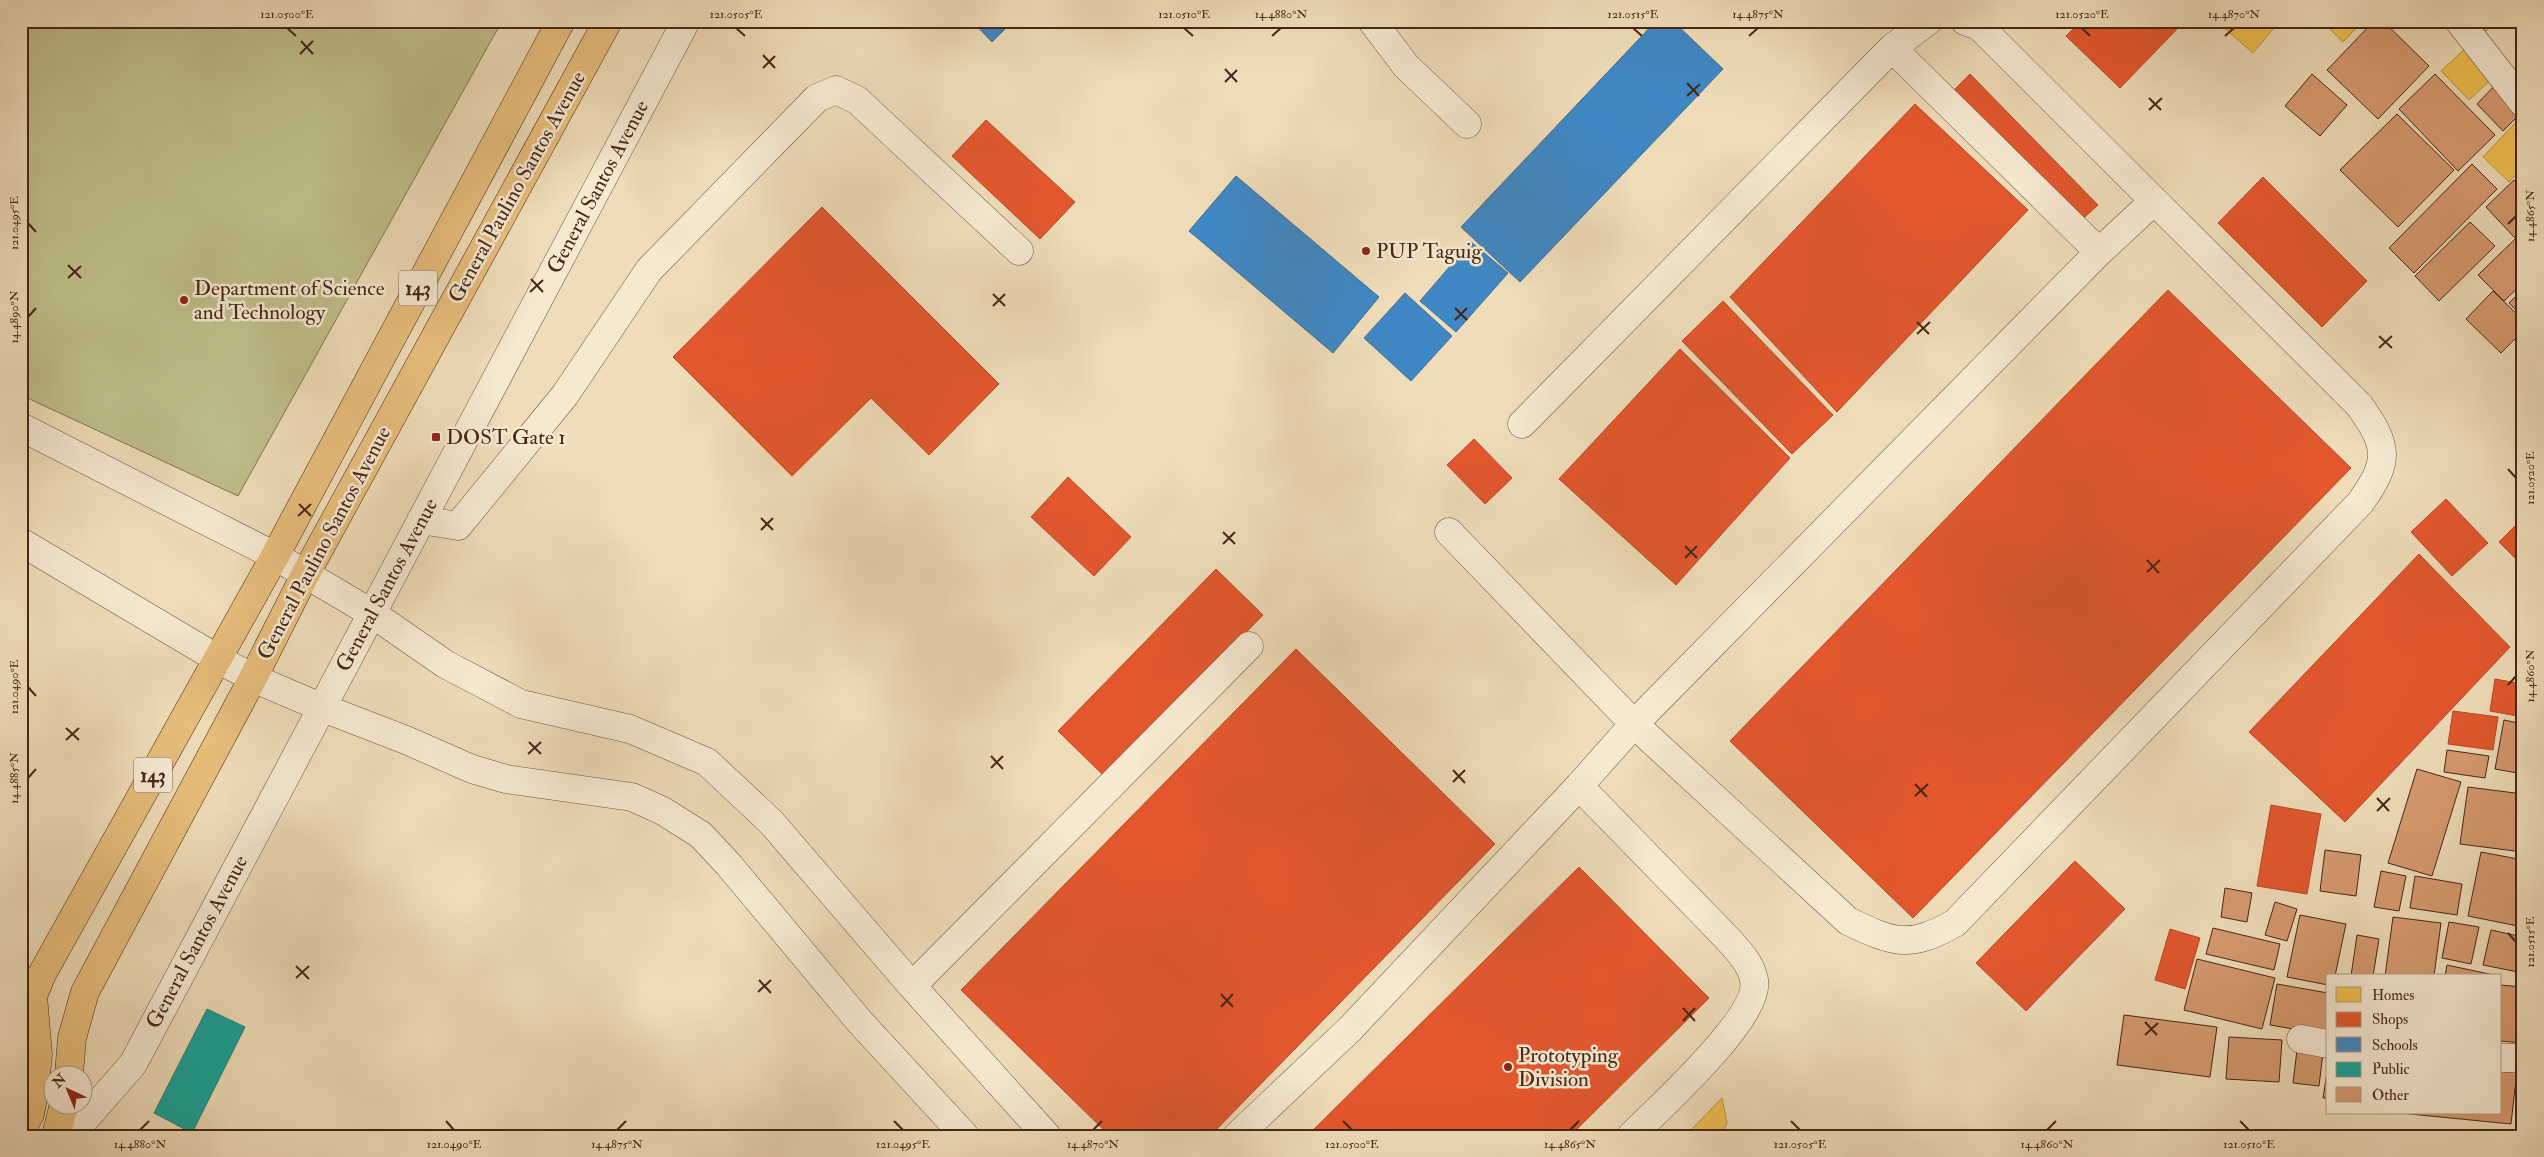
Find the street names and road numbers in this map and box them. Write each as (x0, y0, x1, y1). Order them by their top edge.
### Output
street label: General Paulino Santos Avenue (442, 67, 592, 307)
street label: General Santos Avenue (541, 95, 655, 278)
road number: 143 (399, 270, 437, 306)
street label: General Paulino Santos Avenue (251, 422, 397, 664)
street label: General Santos Avenue (330, 493, 444, 676)
road number: 143 (134, 758, 172, 792)
street label: General Santos Avenue (140, 850, 254, 1033)

